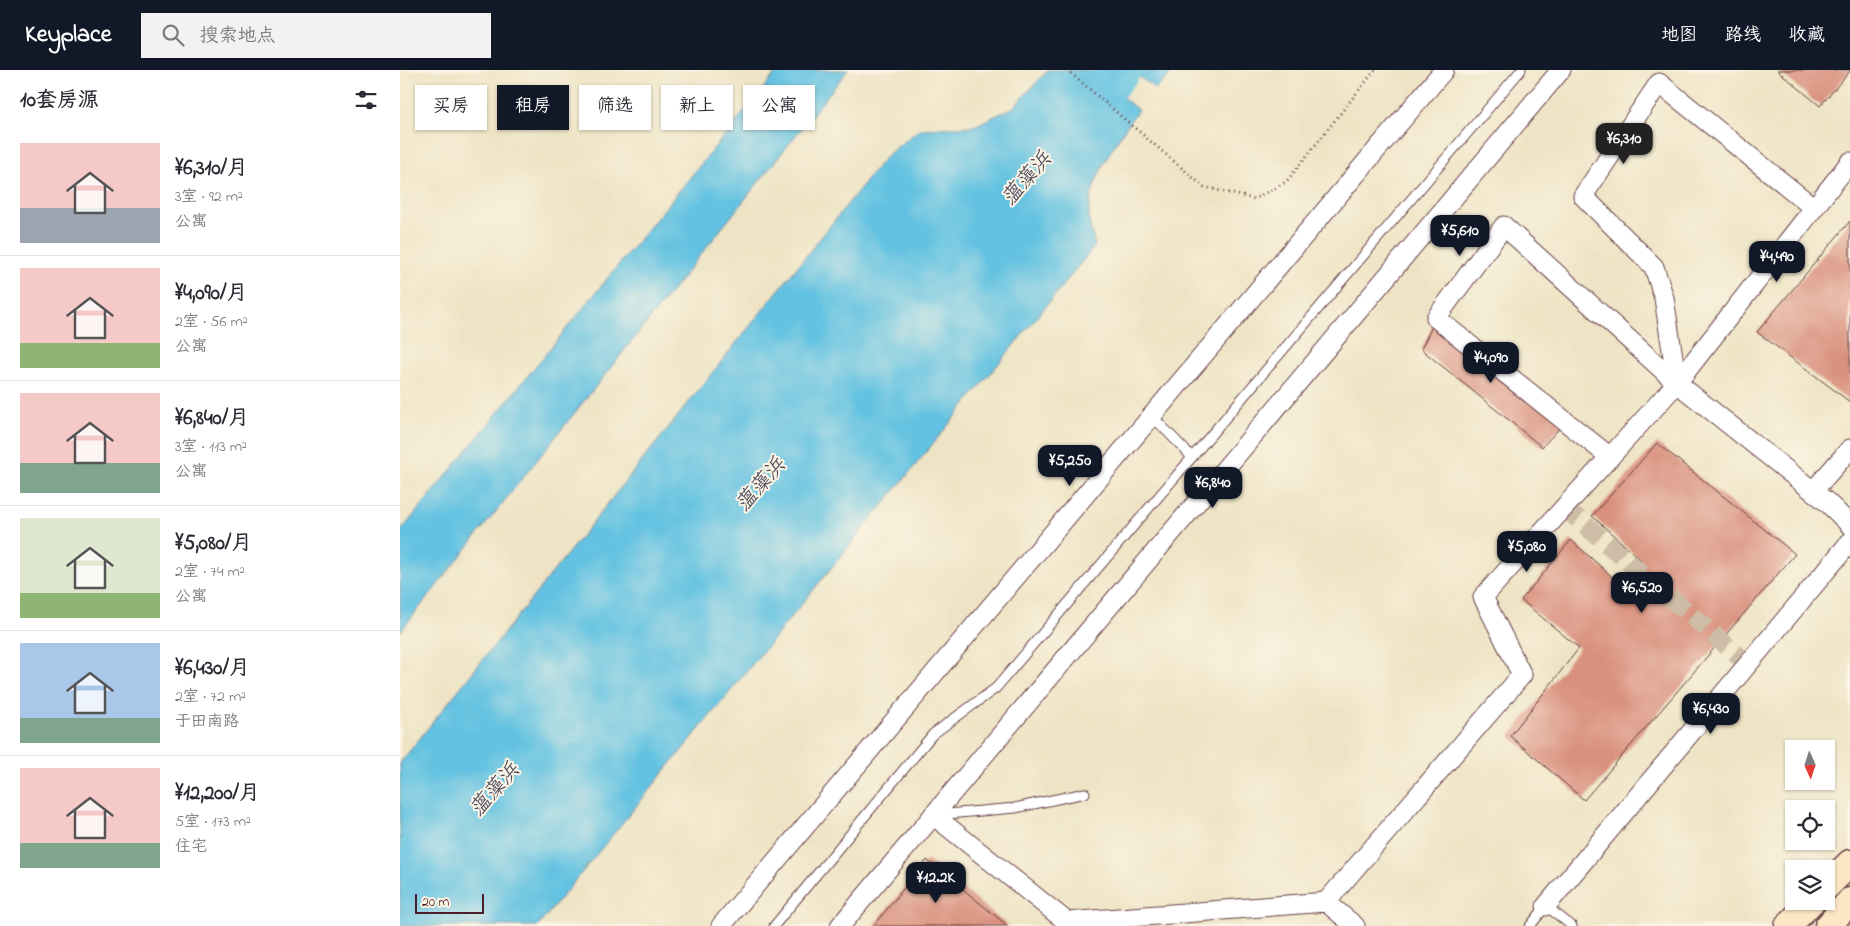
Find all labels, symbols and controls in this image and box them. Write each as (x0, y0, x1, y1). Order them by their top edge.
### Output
search box (141, 13, 491, 58)
text: Keyplace (25, 18, 111, 53)
icon: search (159, 21, 187, 49)
text: 搜索地点 (199, 23, 276, 50)
text: 地图 (1661, 23, 1697, 49)
text: 路线 (1725, 23, 1761, 49)
text: 收藏 (1789, 23, 1825, 49)
chip: 买房 (415, 85, 487, 130)
chip: 租房 (497, 85, 569, 130)
chip: 筛选 (579, 85, 651, 130)
chip: 新上 (661, 85, 733, 130)
chip: 公寓 (743, 85, 815, 130)
text: 10套房源 (20, 86, 99, 116)
icon: filters (352, 86, 380, 114)
pin: ¥6,310 (1583, 122, 1665, 165)
text: ¥6,310 (1607, 127, 1641, 151)
water label: 蕰藻浜 (996, 145, 1060, 213)
text: ¥6,310/月 (175, 154, 248, 184)
icon: home (60, 163, 120, 223)
text: 3室 · 92 m² (175, 185, 243, 209)
text: 公寓 (175, 210, 207, 234)
pin: ¥5,610 (1419, 214, 1501, 257)
text: ¥5,610 (1441, 219, 1479, 243)
pin: ¥4,490 (1736, 240, 1818, 283)
text: ¥4,490 (1760, 245, 1794, 269)
text: ¥4,090/月 (175, 279, 247, 309)
icon: home (60, 288, 120, 348)
text: 2室 · 56 m² (175, 310, 248, 334)
text: 公寓 (175, 335, 207, 359)
pin: ¥4,090 (1450, 342, 1532, 384)
text: ¥4,090 (1474, 346, 1508, 370)
text: ¥6,840/月 (175, 404, 249, 434)
icon: home (60, 413, 120, 473)
text: 3室 · 113 m² (175, 435, 247, 459)
pin: ¥5,250 (1029, 444, 1111, 487)
text: ¥5,250 (1049, 449, 1091, 473)
water label: 蕰藻浜 (730, 451, 794, 519)
text: 公寓 (175, 460, 207, 484)
pin: ¥6,840 (1172, 466, 1254, 509)
text: ¥6,840 (1195, 471, 1231, 495)
text: ¥5,080/月 (175, 529, 252, 559)
pin: ¥5,080 (1486, 530, 1568, 573)
text: ¥5,080 (1508, 535, 1546, 559)
icon: home (60, 538, 120, 598)
text: 2室 · 74 m² (175, 560, 245, 584)
pin: ¥6,520 (1601, 572, 1683, 614)
text: ¥6,520 (1622, 576, 1662, 600)
text: 公寓 (175, 585, 207, 609)
text: ¥6,430/月 (175, 654, 250, 684)
icon: home (60, 663, 120, 723)
text: 2室 · 72 m² (175, 685, 246, 709)
pin: ¥6,430 (1670, 692, 1752, 735)
text: ¥6,430 (1693, 697, 1729, 721)
text: 于田南路 (175, 710, 239, 734)
north arrow (1785, 740, 1835, 790)
map controls (1785, 740, 1835, 910)
water label: 蕰藻浜 (464, 756, 528, 824)
text: ¥12,200/月 (175, 779, 260, 809)
icon: home (60, 788, 120, 848)
button: locate (1785, 800, 1835, 850)
text: 5室 · 173 m² (175, 810, 251, 834)
text: 住宅 (175, 835, 207, 859)
button: layers (1785, 860, 1835, 910)
pin: ¥12.2K (895, 862, 977, 904)
text: ¥12.2K (917, 866, 955, 890)
scale bar (415, 891, 484, 914)
text: 20 m (422, 892, 449, 913)

